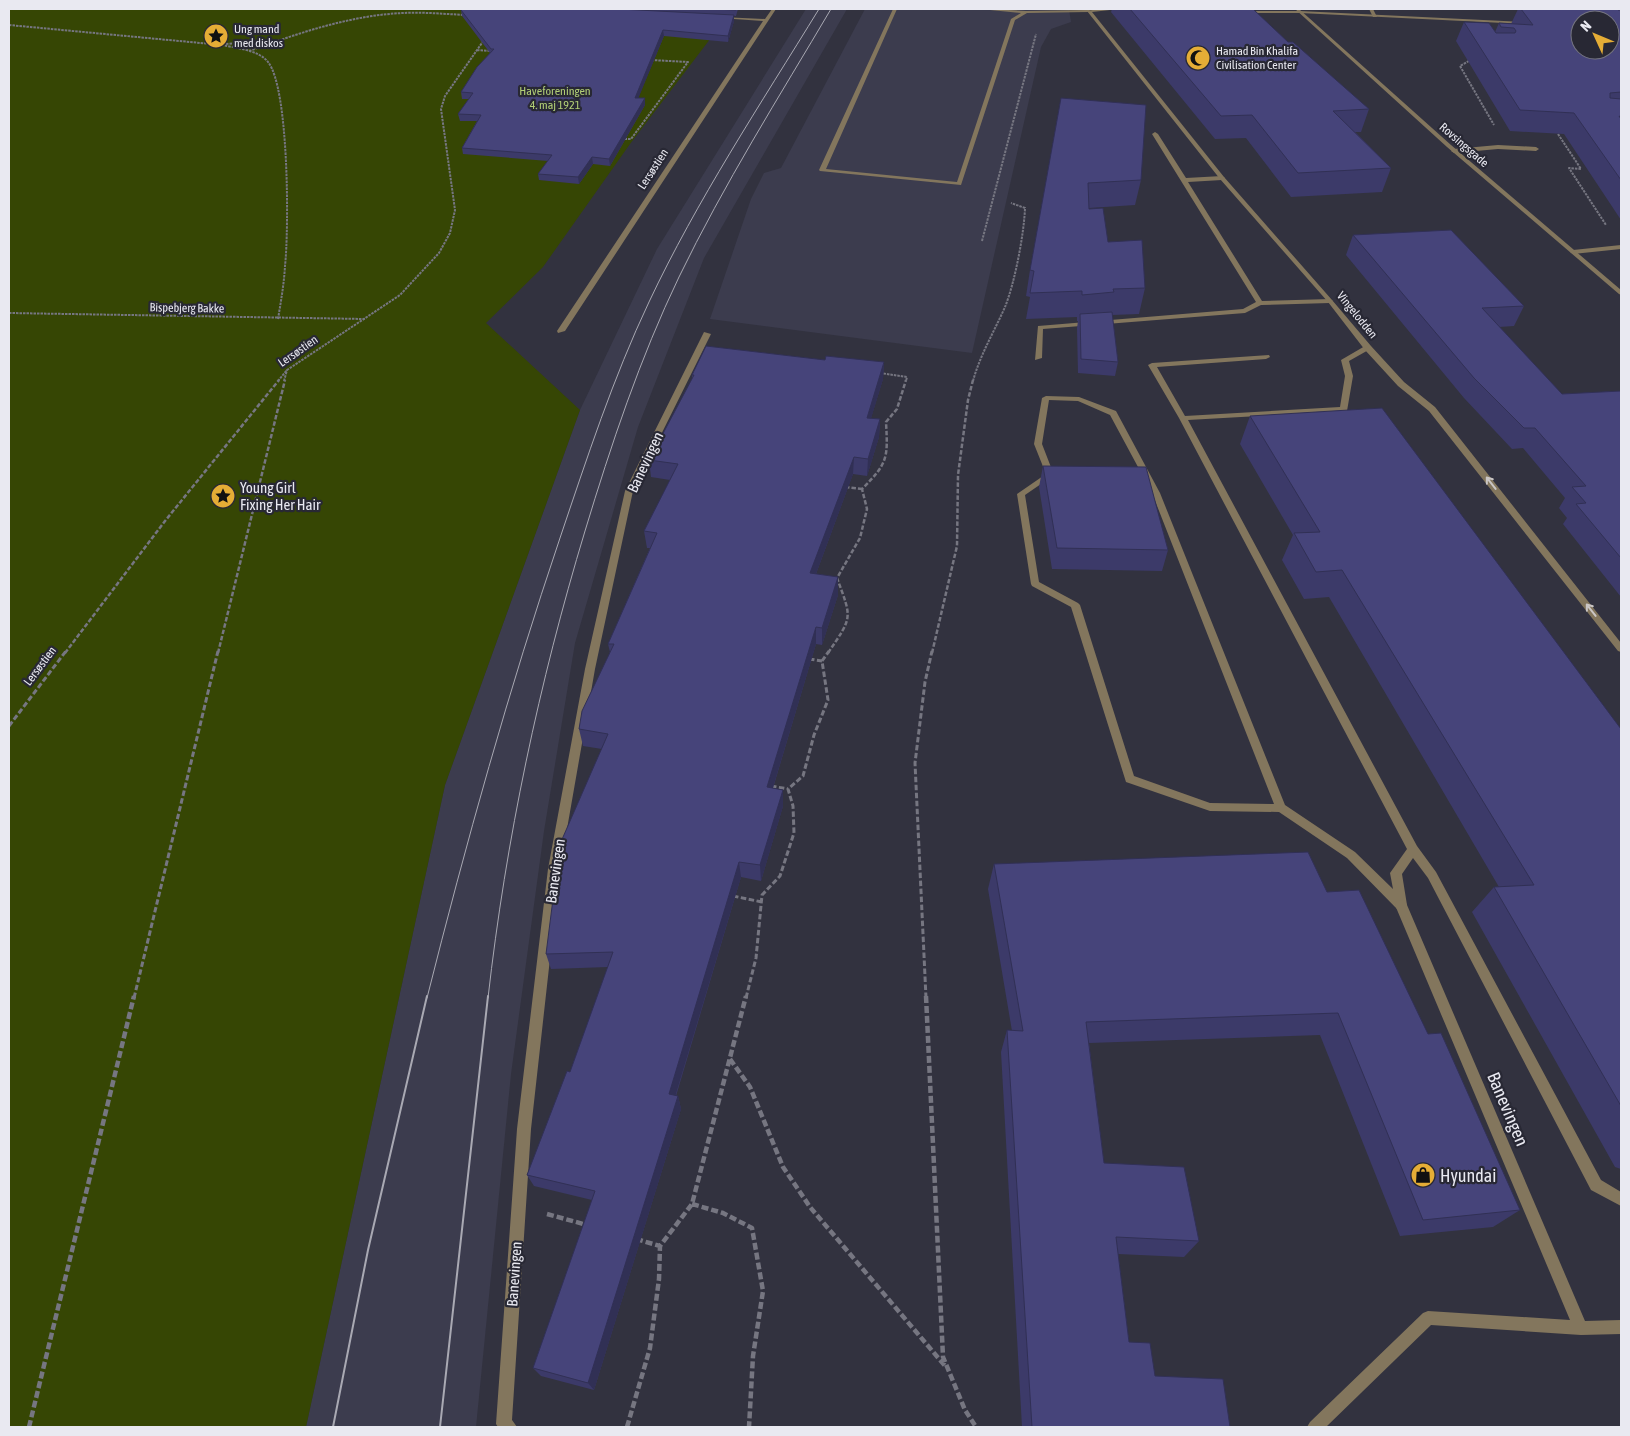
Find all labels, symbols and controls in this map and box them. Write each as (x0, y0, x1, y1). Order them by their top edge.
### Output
north arrow (1570, 10, 1620, 60)
text: N (1577, 17, 1594, 34)
place label: Ung mand med diskos (234, 22, 283, 50)
place icon: Ung mand med diskos (203, 23, 229, 49)
place label: Hamad Bin Khalifa Civilisation Center (1216, 44, 1298, 72)
mosque icon: Hamad Bin Khalifa Civilisation Center (1185, 45, 1211, 71)
park label: Haveforeningen 4. maj 1921 (519, 84, 591, 112)
street label: Rovsingsgade (1437, 120, 1491, 170)
street label: Lersøstien (635, 146, 671, 192)
street label: Vingelodden (1334, 289, 1380, 341)
street label: Bispebjerg Bakke (150, 300, 224, 316)
street label: Lersøstien (275, 332, 321, 370)
street label: Banevingen (624, 429, 666, 495)
one-way arrow (1485, 476, 1496, 489)
place label: Young Girl Fixing Her Hair (240, 479, 321, 513)
place icon: Young Girl Fixing Her Hair (210, 483, 236, 509)
one-way arrow (1586, 603, 1596, 617)
street label: Lersøstien (21, 644, 59, 688)
street label: Banevingen (542, 838, 568, 904)
street label: Banevingen (1483, 1069, 1533, 1149)
shop icon: Hyundai (1410, 1162, 1436, 1188)
place label: Hyundai (1440, 1165, 1496, 1186)
street label: Banevingen (503, 1241, 525, 1307)

